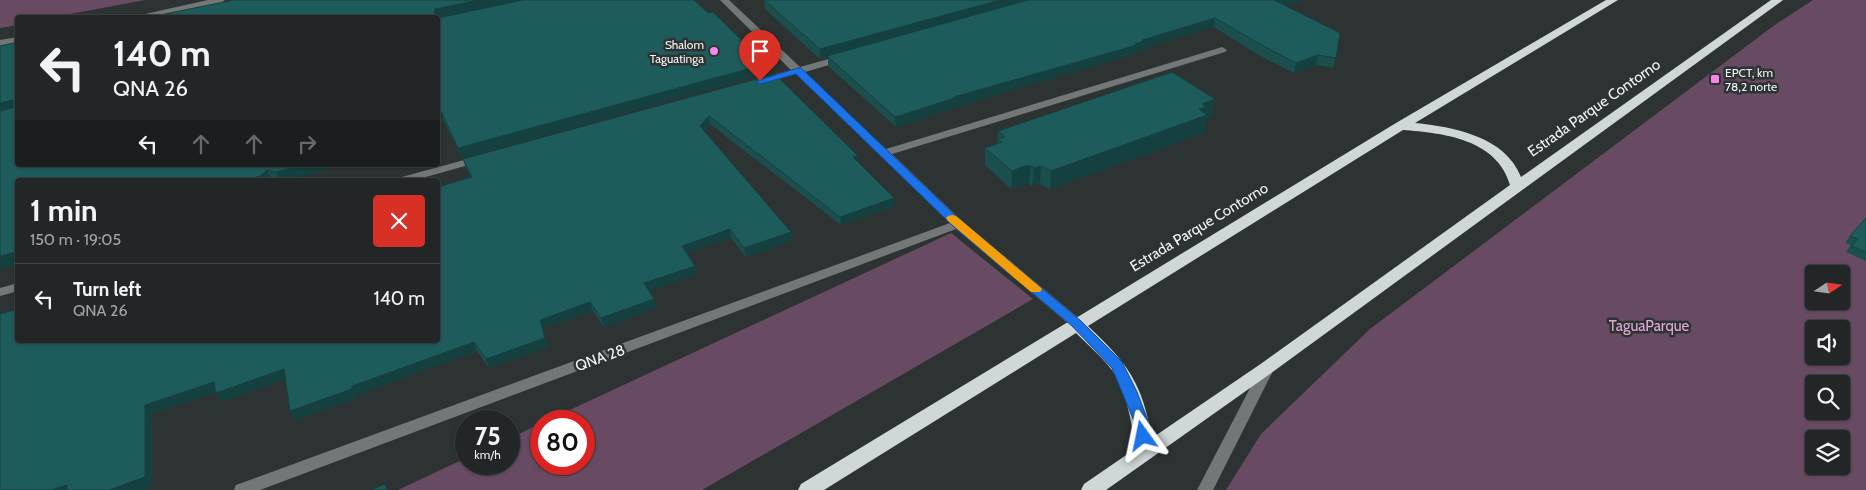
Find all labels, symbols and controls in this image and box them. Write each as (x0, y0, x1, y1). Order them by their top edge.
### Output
pin (739, 30, 781, 81)
text: 140 m (113, 32, 211, 75)
icon: left (30, 35, 95, 100)
place label: Shalom Taguatinga (650, 37, 704, 66)
icon: arrive (746, 37, 774, 65)
marker: Shalom Taguatinga (708, 45, 720, 57)
street label: Estrada Parque Contorno (1524, 55, 1664, 161)
place label: EPCT, km 78,2 norte (1725, 65, 1777, 94)
marker: EPCT, km 78,2 norte (1709, 73, 1721, 85)
text: QNA 26 (113, 75, 188, 102)
icon: left (134, 130, 162, 158)
icon: ahead (187, 130, 215, 158)
icon: ahead (240, 130, 268, 158)
icon: right (293, 130, 321, 158)
street label: Estrada Parque Contorno (1127, 179, 1271, 275)
text: 1 min (30, 192, 98, 229)
button: close (373, 195, 425, 247)
text: 150 m · 19:05 (30, 230, 121, 249)
north arrow (1805, 265, 1850, 310)
map controls (1805, 265, 1850, 475)
text: Turn left (73, 278, 141, 301)
icon: left (30, 285, 58, 313)
text: 140 m (374, 287, 425, 310)
text: QNA 26 (73, 301, 128, 320)
park label: TaguaParque (1609, 317, 1690, 335)
button: sound (1805, 320, 1850, 365)
street label: QNA 28 (573, 341, 627, 375)
button: search (1805, 375, 1850, 420)
position arrow (1116, 409, 1168, 461)
speed limit sign: 80 (530, 410, 595, 475)
text: 75 (474, 421, 501, 451)
button: layers (1805, 430, 1850, 475)
text: km/h (474, 447, 501, 462)

